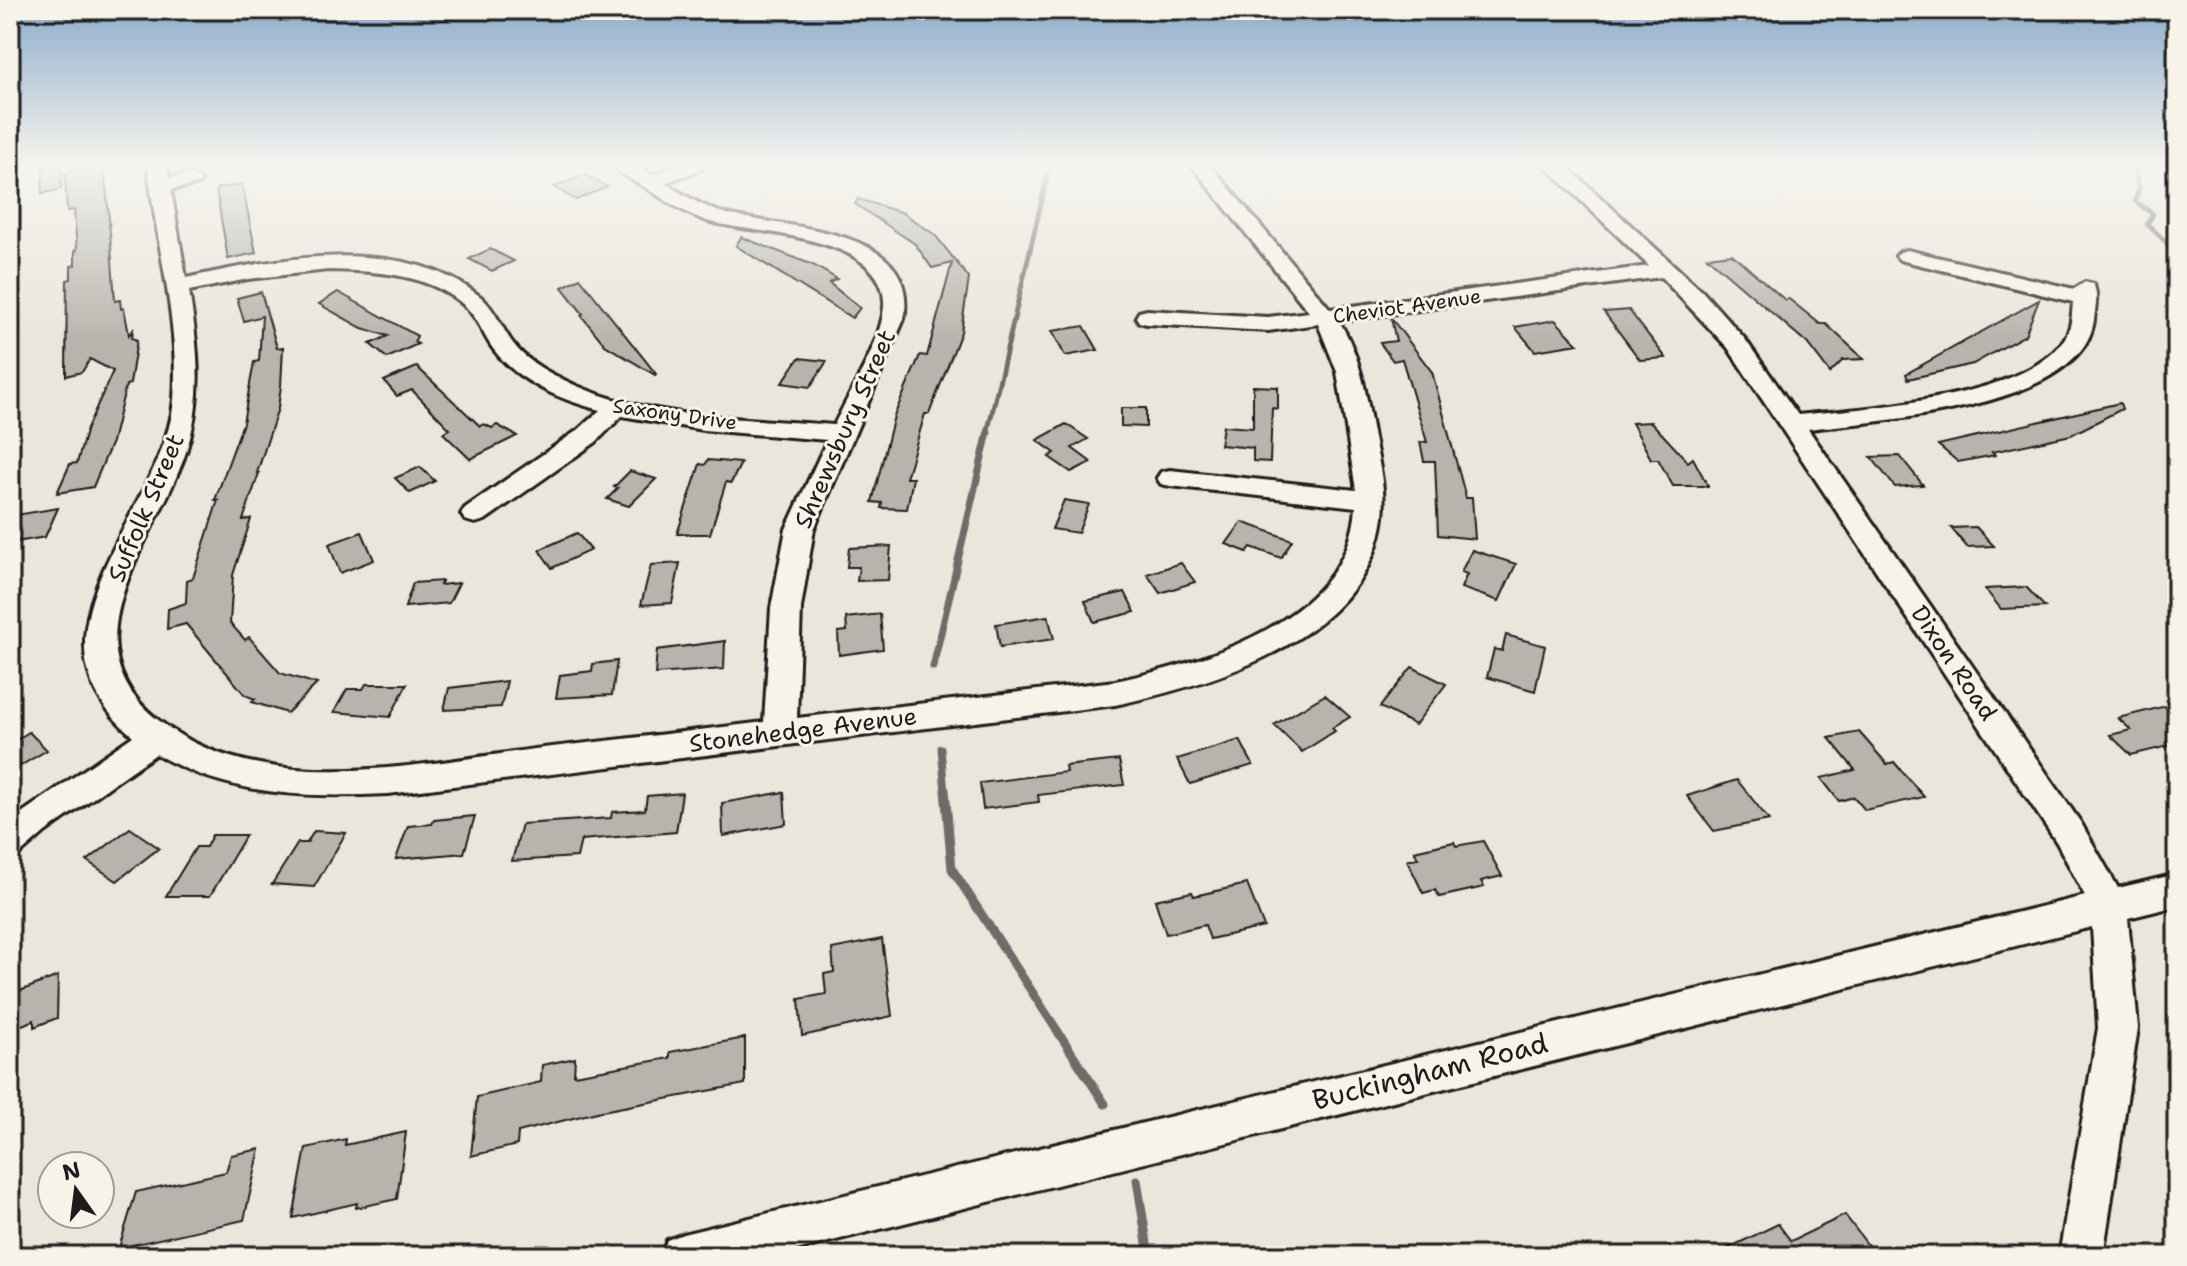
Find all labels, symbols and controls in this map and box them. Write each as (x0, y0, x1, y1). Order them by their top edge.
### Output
street label: Cheviot Avenue (1331, 283, 1483, 329)
street label: Shrewsbury Street (787, 325, 903, 533)
street label: Saxony Drive (611, 392, 739, 436)
street label: Suffolk Street (100, 429, 192, 587)
street label: Dixon Road (1904, 599, 2004, 727)
street label: Stonehedge Avenue (687, 700, 919, 760)
street label: Buckingham Road (1308, 1023, 1552, 1119)
north arrow (36, 1150, 116, 1230)
text: N (59, 1155, 83, 1187)

